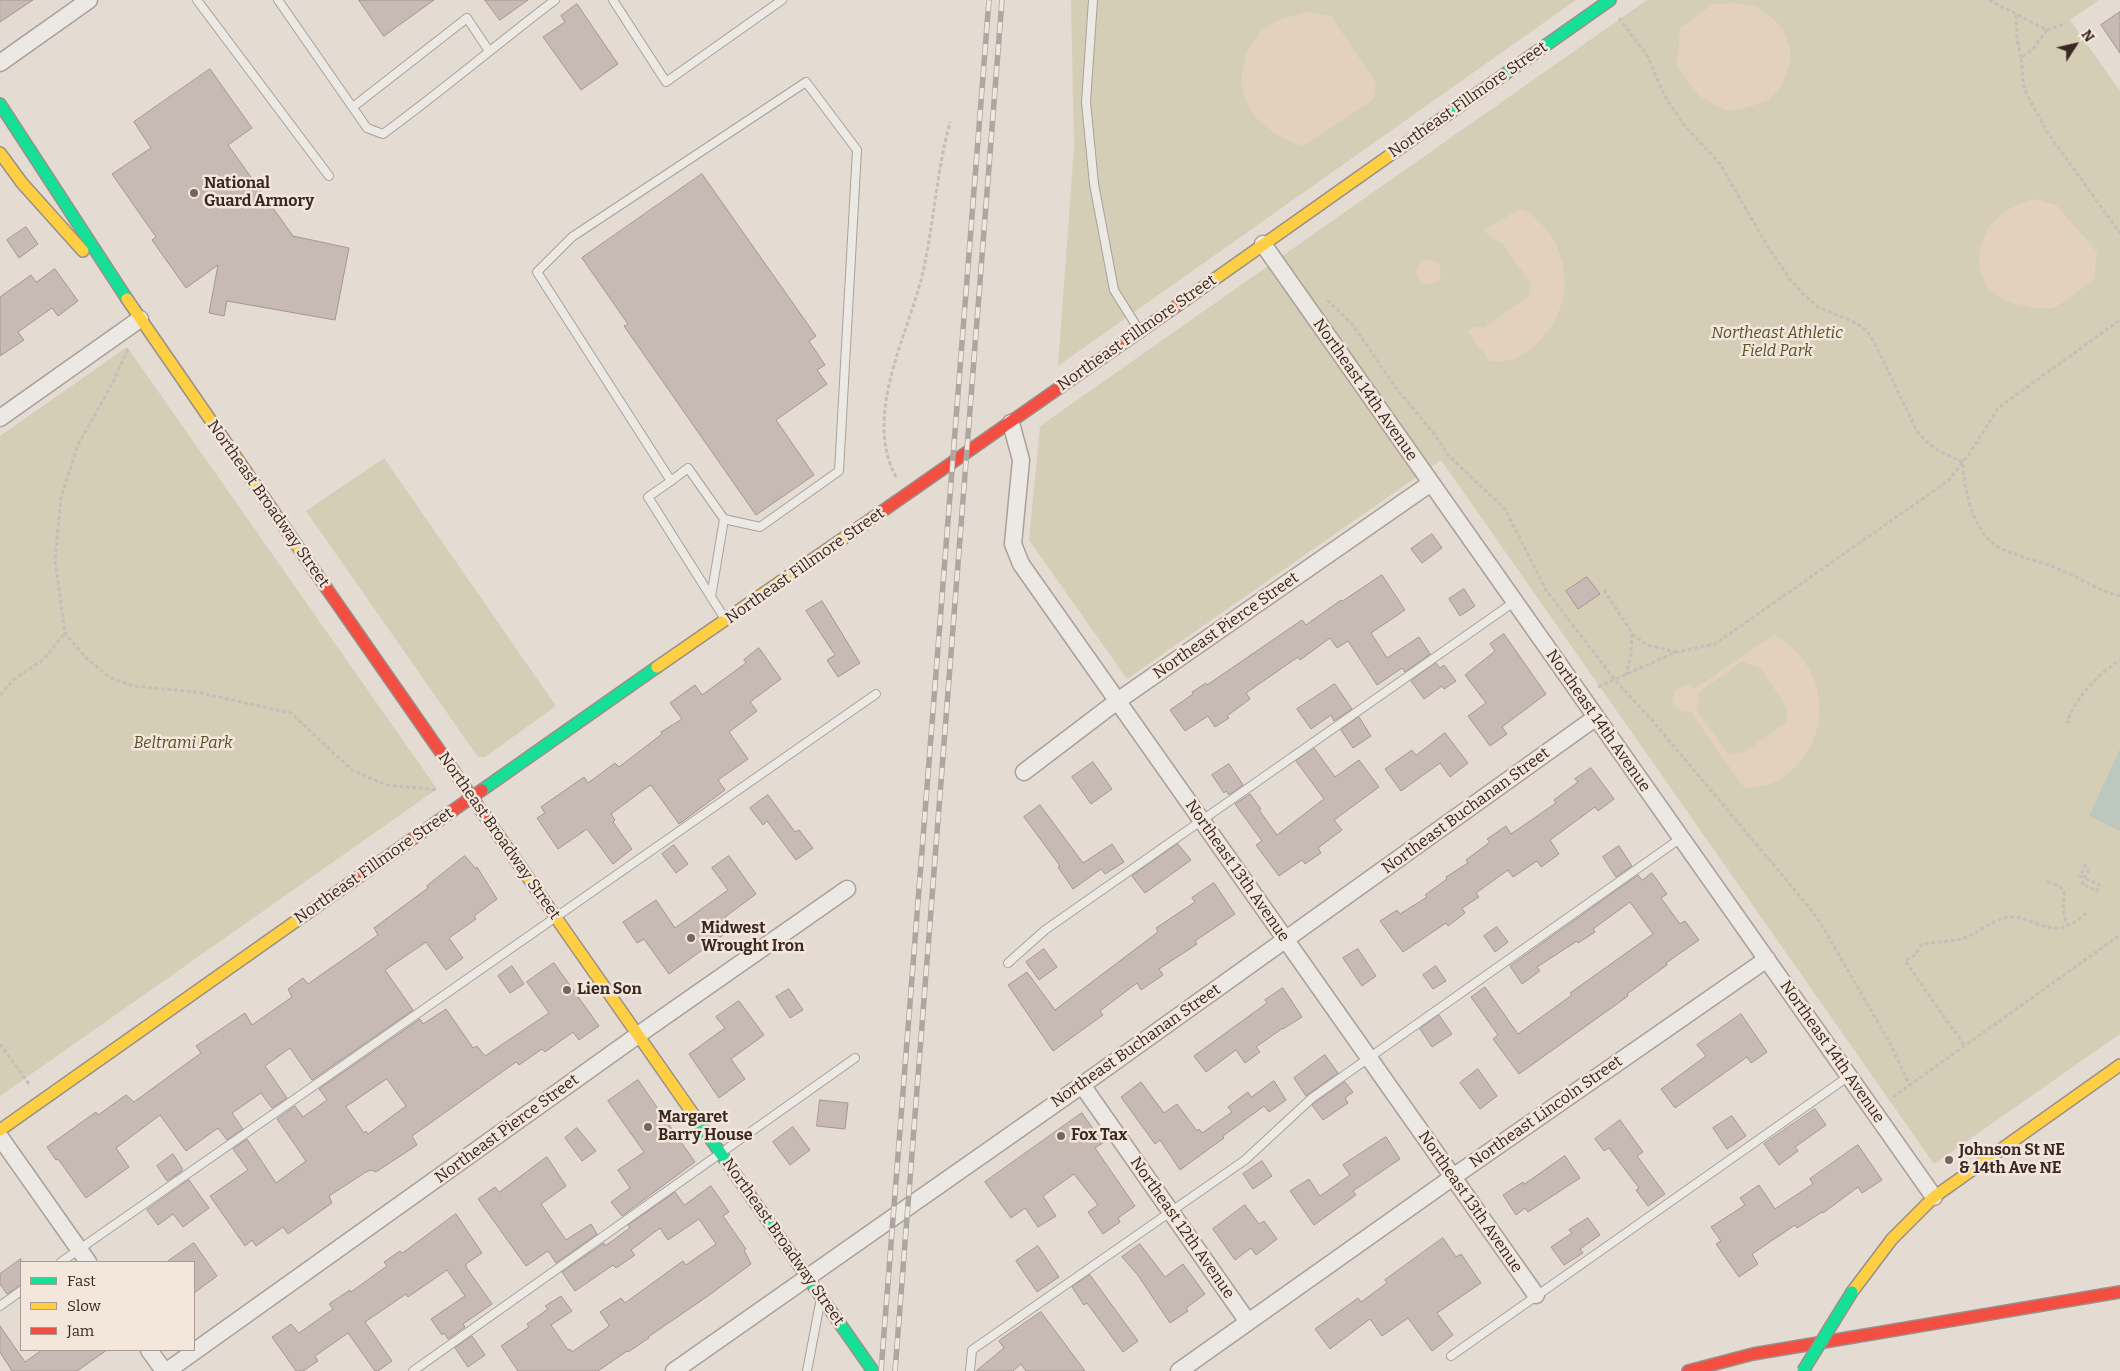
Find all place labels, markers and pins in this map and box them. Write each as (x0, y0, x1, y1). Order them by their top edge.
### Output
place label: National Guard Armory (204, 174, 314, 212)
marker: National Guard Armory (188, 187, 200, 199)
place label: Midwest Wrought Iron (701, 919, 804, 957)
marker: Midwest Wrought Iron (685, 932, 697, 944)
place label: Lien Son (577, 980, 642, 1000)
marker: Lien Son (561, 984, 573, 996)
place label: Margaret Barry House (658, 1108, 753, 1146)
marker: Margaret Barry House (642, 1121, 654, 1133)
place label: Fox Tax (1071, 1126, 1127, 1146)
marker: Fox Tax (1055, 1130, 1067, 1142)
place label: Johnson St NE & 14th Ave NE (1959, 1141, 2065, 1179)
marker: Johnson St NE & 14th Ave NE (1943, 1154, 1955, 1166)

